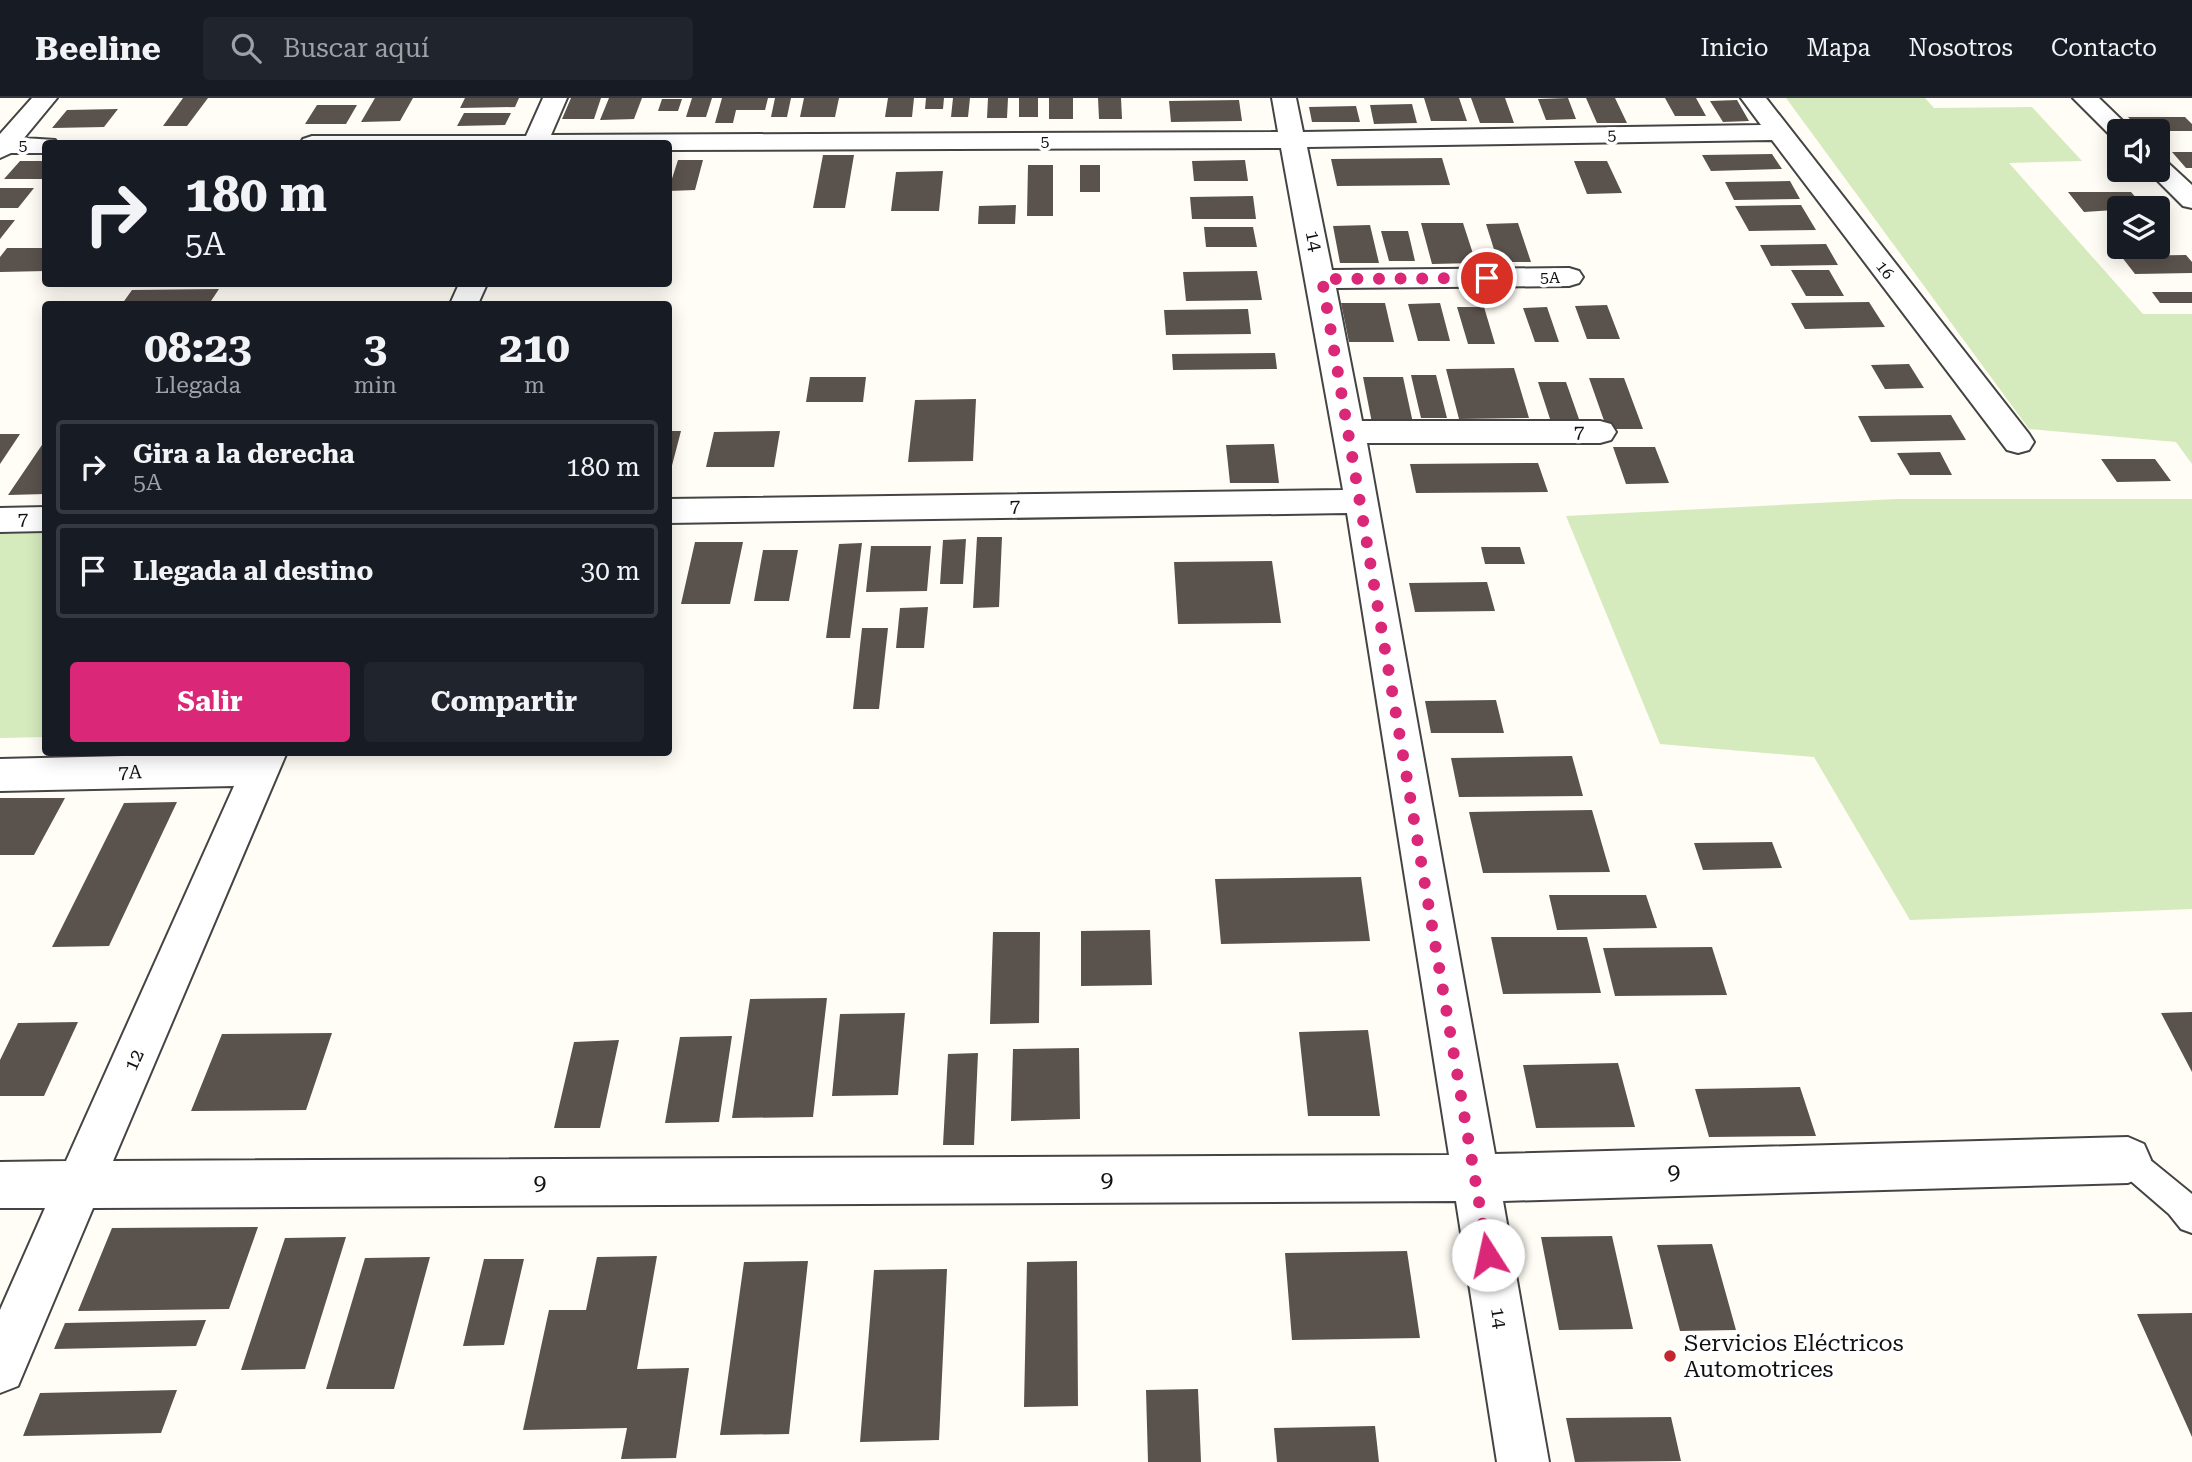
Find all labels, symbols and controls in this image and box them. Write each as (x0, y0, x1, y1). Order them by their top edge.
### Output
search box (203, 17, 693, 80)
text: Beeline (35, 29, 161, 68)
icon: search (227, 29, 265, 67)
text: Buscar aquí (283, 33, 429, 63)
text: Inicio (1700, 34, 1768, 62)
text: Mapa (1806, 34, 1871, 62)
text: Nosotros (1909, 34, 2013, 62)
text: Contacto (2051, 34, 2157, 62)
map controls (2107, 119, 2170, 259)
button: sound (2107, 119, 2170, 182)
street label: 5 (1607, 125, 1617, 145)
street label: 5 (1041, 132, 1050, 151)
street label: 5 (19, 136, 28, 155)
text: 180 m (185, 166, 327, 223)
icon: right (70, 168, 161, 259)
button: layers (2107, 196, 2170, 259)
text: 5A (185, 225, 225, 263)
street label: 14 (1301, 228, 1328, 254)
pin (1457, 248, 1517, 308)
street label: 16 (1872, 257, 1898, 283)
icon: arrive (1468, 259, 1506, 297)
street label: 5A (1540, 268, 1561, 287)
text: 08:23 (144, 323, 251, 372)
text: 3 (364, 323, 387, 372)
text: 210 (499, 323, 570, 372)
text: Llegada (155, 372, 241, 399)
text: min (354, 372, 397, 399)
text: m (524, 372, 545, 399)
street label: 7 (1574, 421, 1585, 444)
text: Gira a la derecha (133, 439, 354, 469)
icon: right (74, 448, 112, 486)
text: 180 m (566, 452, 640, 482)
text: 5A (133, 469, 162, 496)
street label: 7 (1009, 494, 1021, 518)
street label: 7 (17, 507, 29, 531)
icon: arrive (74, 552, 112, 590)
text: Llegada al destino (133, 556, 373, 586)
text: 30 m (581, 556, 640, 586)
button: Salir (70, 662, 350, 742)
button: Compartir (364, 662, 644, 742)
street label: 7A (118, 760, 143, 784)
street label: 12 (119, 1046, 149, 1074)
street label: 9 (1667, 1158, 1681, 1186)
street label: 9 (1101, 1166, 1114, 1193)
street label: 9 (534, 1169, 547, 1196)
position arrow (1451, 1218, 1525, 1292)
street label: 14 (1486, 1306, 1512, 1331)
place label: Servicios Eléctricos Automotrices (1684, 1330, 1904, 1383)
marker: Servicios Eléctricos Automotrices (1662, 1348, 1678, 1364)

